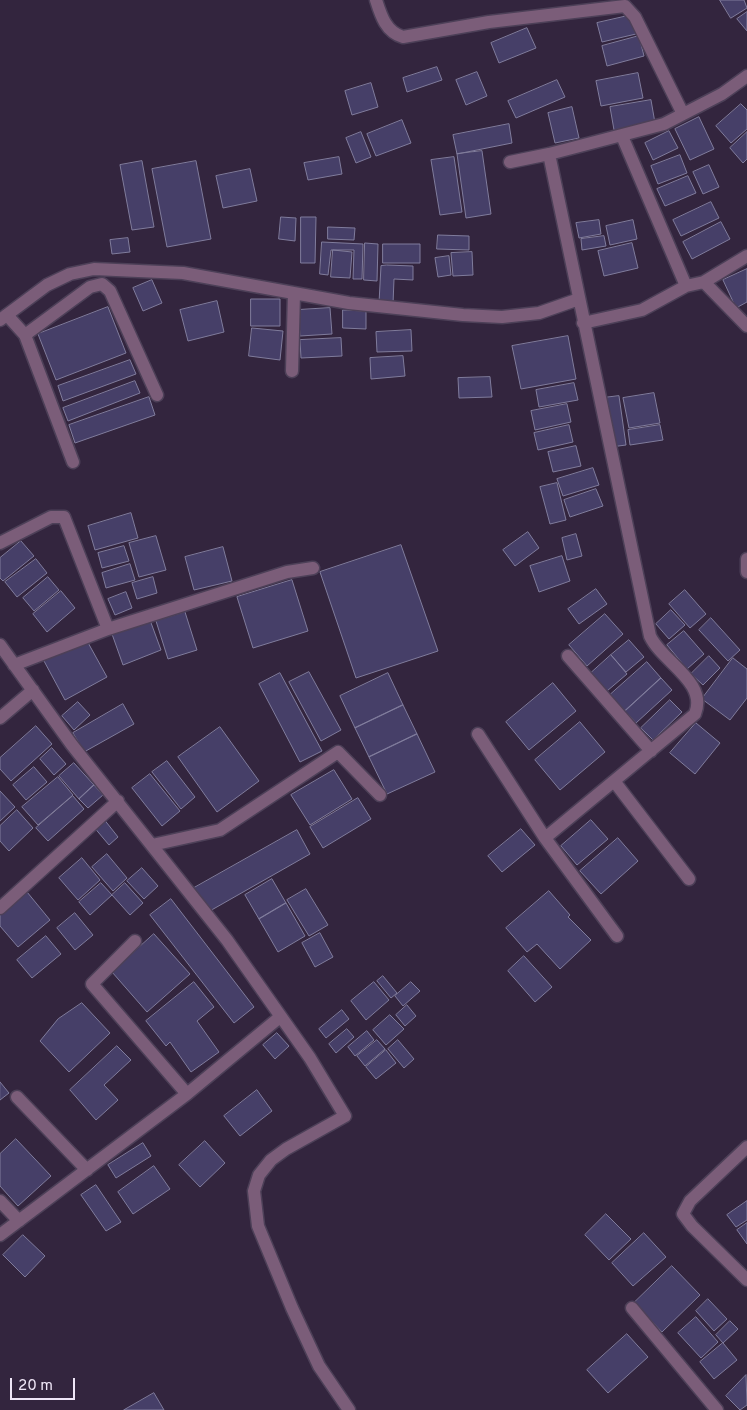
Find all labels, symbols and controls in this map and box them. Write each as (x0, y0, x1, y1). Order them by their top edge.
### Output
scale bar (12, 1368, 78, 1400)
text: 20 m (18, 1377, 53, 1396)

